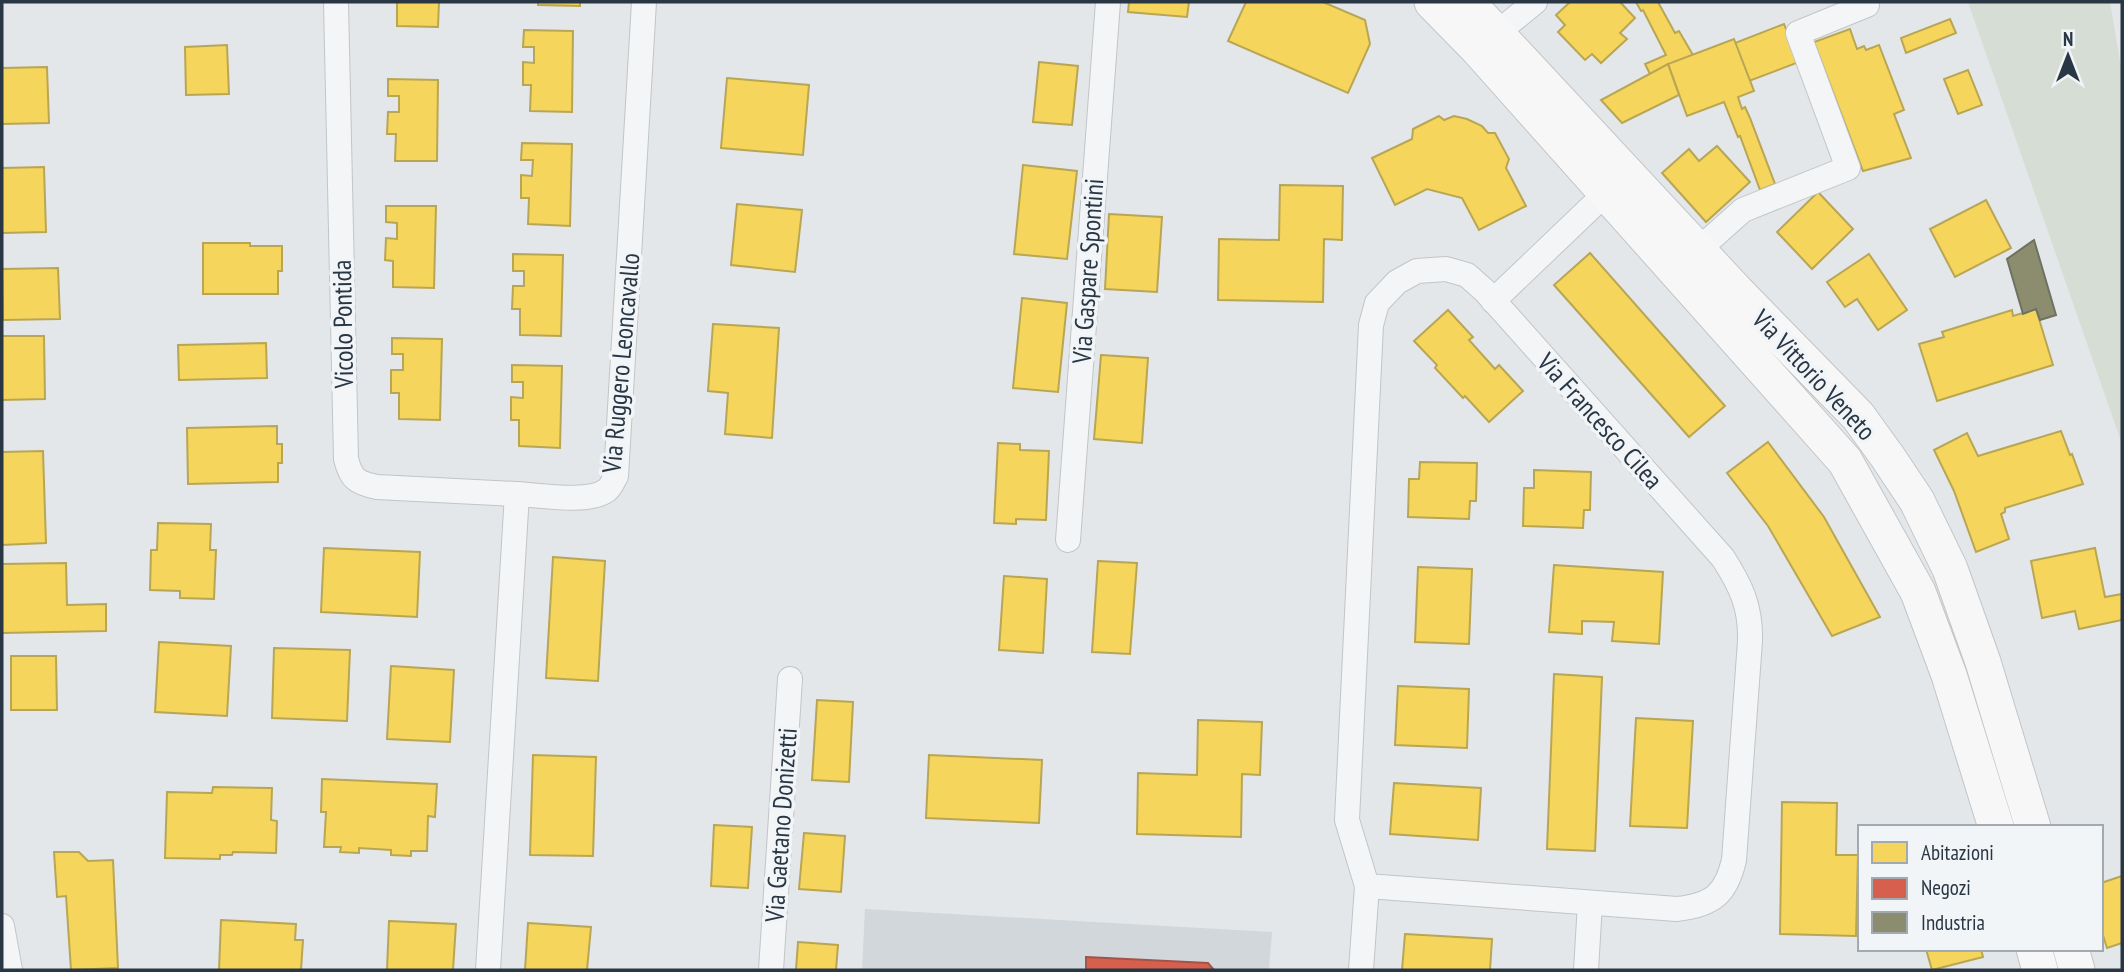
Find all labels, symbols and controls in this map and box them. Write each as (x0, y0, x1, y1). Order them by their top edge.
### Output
north arrow (2033, 21, 2103, 91)
text: N (2063, 27, 2073, 51)
street label: Via Gaspare Spontini (1064, 177, 1110, 366)
street label: Via Ruggero Leoncavallo (594, 252, 647, 475)
street label: Vicolo Pontida (325, 259, 360, 390)
street label: Via Vittorio Veneto (1745, 302, 1883, 447)
street label: Via Francesco Cilea (1530, 345, 1670, 496)
street label: Via Gaetano Donizetti (757, 727, 804, 924)
legend (1858, 825, 2103, 951)
text: Abitazioni (1921, 839, 1994, 866)
text: Negozi (1921, 874, 1971, 901)
text: Industria (1921, 909, 1985, 936)

